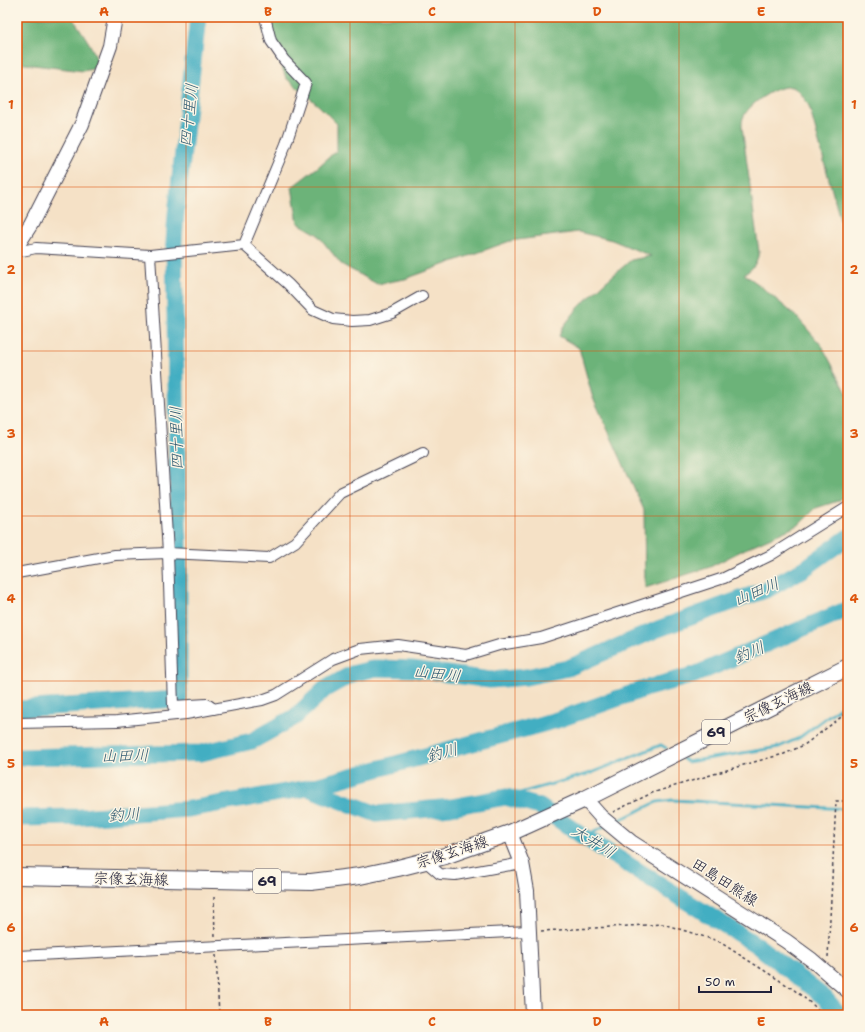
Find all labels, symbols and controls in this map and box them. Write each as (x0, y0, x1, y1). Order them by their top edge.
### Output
text: A (99, 3, 109, 20)
text: B (264, 3, 272, 20)
text: C (428, 3, 436, 20)
text: D (592, 3, 602, 20)
text: E (757, 3, 766, 20)
water label: 四十里川 (175, 82, 202, 148)
text: 1 (8, 96, 14, 113)
text: 1 (851, 96, 857, 113)
text: 2 (6, 261, 16, 278)
text: 2 (849, 261, 859, 278)
water label: 四十里川 (165, 406, 188, 470)
text: 3 (6, 425, 16, 442)
text: 3 (849, 425, 859, 442)
water label: 山田川 (730, 572, 782, 611)
text: 4 (6, 590, 16, 607)
text: 4 (849, 590, 859, 607)
water label: 釣川 (730, 637, 768, 668)
water label: 山田川 (412, 660, 462, 687)
street label: 宗像玄海線 (740, 677, 816, 727)
road number: 69 (702, 720, 730, 744)
water label: 釣川 (424, 738, 460, 767)
water label: 山田川 (101, 745, 149, 766)
text: 5 (7, 755, 15, 772)
text: 5 (850, 755, 858, 772)
water label: 釣川 (107, 803, 141, 826)
water label: 大井川 (568, 820, 620, 863)
street label: 宗像玄海線 (413, 831, 491, 873)
street label: 田島田熊線 (688, 853, 762, 911)
street label: 宗像玄海線 (93, 868, 169, 890)
road number: 69 (253, 869, 281, 893)
text: 6 (6, 919, 16, 936)
text: 6 (849, 919, 859, 936)
scale bar (699, 968, 771, 994)
text: 50 m (705, 974, 735, 990)
text: A (99, 1013, 109, 1030)
text: B (264, 1013, 272, 1030)
text: C (428, 1013, 436, 1030)
text: D (592, 1013, 602, 1030)
text: E (757, 1013, 766, 1030)

